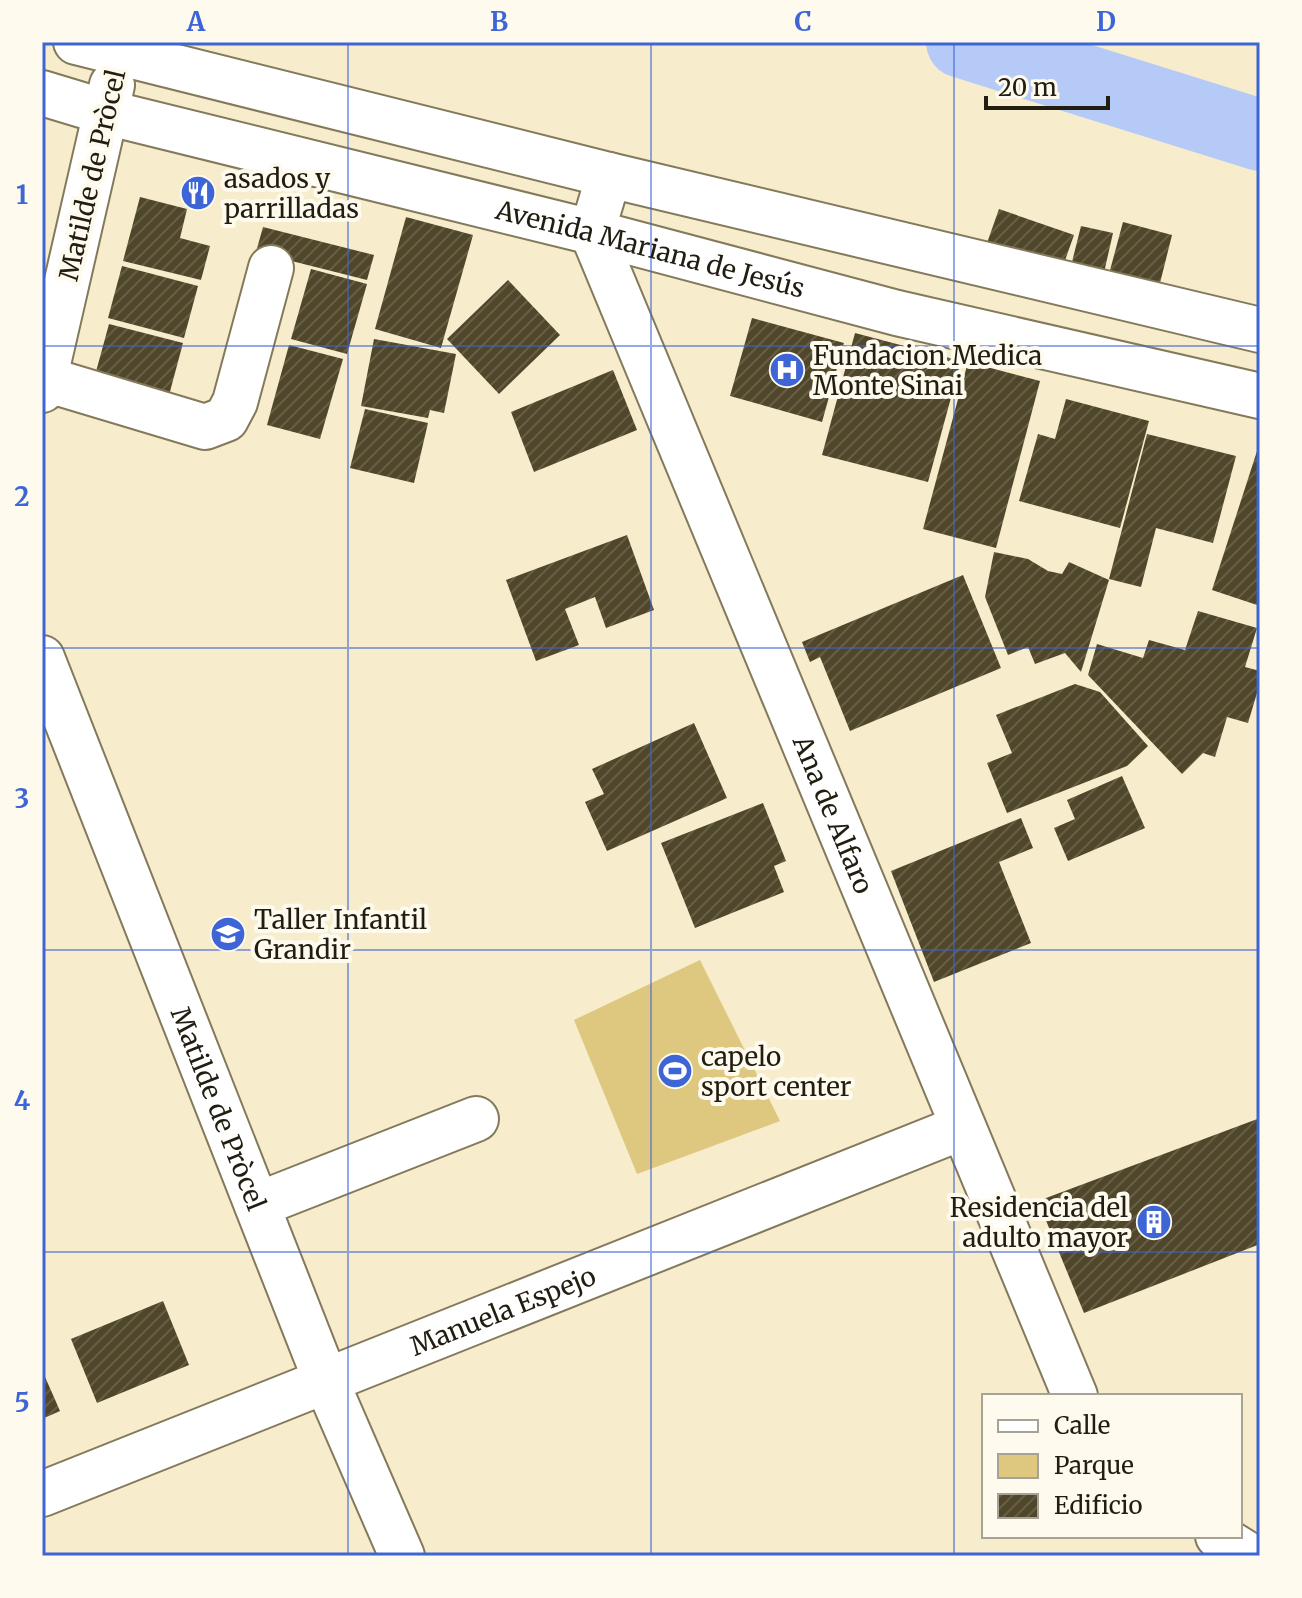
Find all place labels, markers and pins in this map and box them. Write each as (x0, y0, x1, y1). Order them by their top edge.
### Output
place label: asados y parrilladas (224, 162, 359, 225)
restaurant icon: asados y parrilladas (179, 174, 217, 212)
place label: Fundacion Medica Monte Sinai (813, 339, 1042, 402)
hospital icon: Fundacion Medica Monte Sinai (768, 351, 806, 389)
place label: Taller Infantil Grandir (254, 903, 427, 966)
school or university icon: Taller Infantil Grandir (209, 915, 247, 953)
place label: capelo sport center (701, 1040, 852, 1103)
sports icon: capelo sport center (656, 1052, 694, 1090)
place label: Residencia del adulto mayor (950, 1191, 1128, 1254)
building icon: Residencia del adulto mayor (1135, 1203, 1173, 1241)

